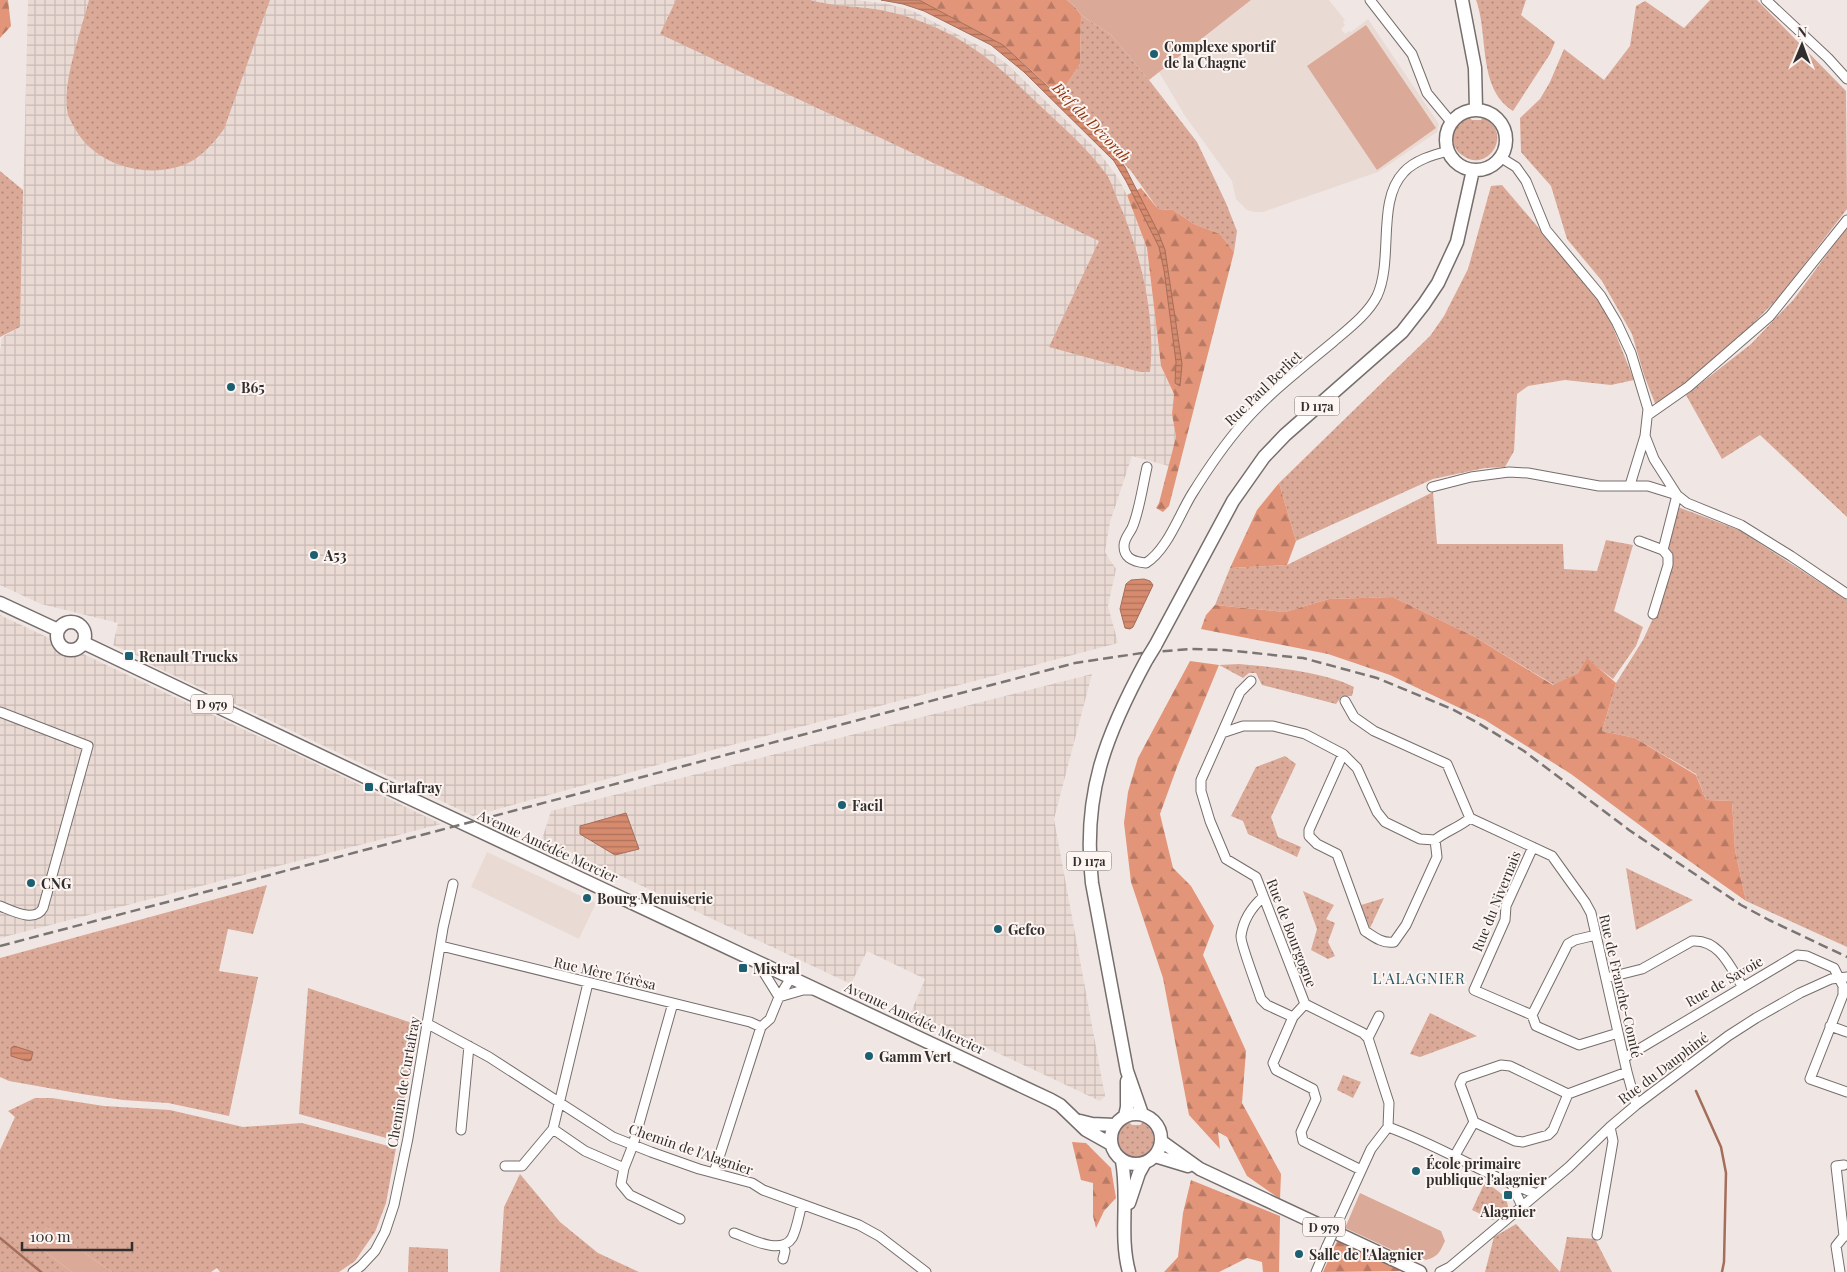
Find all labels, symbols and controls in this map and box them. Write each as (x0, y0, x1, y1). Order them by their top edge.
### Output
north arrow (1777, 20, 1827, 70)
text: N (1797, 22, 1807, 41)
place label: Complexe sportif de la Chagne (1164, 37, 1276, 72)
marker: Complexe sportif de la Chagne (1148, 48, 1160, 60)
water label: Bief du Dévorah (1048, 77, 1135, 166)
street label: Rue Paul Berliet (1220, 346, 1306, 430)
place label: B65 (241, 378, 265, 397)
marker: B65 (225, 381, 237, 393)
road number: D 117a (1294, 396, 1340, 416)
place label: A53 (323, 546, 347, 565)
marker: A53 (308, 549, 320, 561)
place label: Renault Trucks (139, 647, 238, 666)
marker: Renault Trucks (123, 650, 135, 662)
road number: D 979 (191, 694, 233, 714)
place label: Curtafray (379, 778, 443, 797)
marker: Curtafray (363, 781, 375, 793)
place label: Facil (852, 796, 884, 815)
marker: Facil (836, 799, 848, 811)
street label: Avenue Amédée Mercier (474, 805, 622, 887)
street label: Rue du Nivernais (1467, 848, 1525, 954)
road number: D 117a (1066, 851, 1112, 870)
place label: CNG (41, 874, 71, 893)
street label: Rue de Bourgogne (1263, 876, 1321, 990)
marker: CNG (25, 877, 37, 889)
place label: Bourg Menuiserie (597, 889, 713, 908)
marker: Bourg Menuiserie (581, 892, 593, 904)
street label: Rue de Franche-Comté (1595, 912, 1647, 1060)
place label: Gefco (1008, 920, 1045, 939)
marker: Gefco (992, 923, 1004, 935)
street label: Rue de Savoie (1682, 951, 1766, 1011)
street label: Rue Mère Térèsa (552, 952, 658, 994)
place label: Mistral (753, 959, 801, 978)
marker: Mistral (737, 962, 749, 974)
district label: L'ALAGNIER (1372, 968, 1466, 988)
street label: Avenue Amédée Mercier (841, 977, 989, 1059)
street label: Chemin de Curtafray (382, 1015, 424, 1149)
street label: Rue du Dauphiné (1614, 1028, 1712, 1108)
place label: Gamm Vert (879, 1047, 952, 1066)
marker: Gamm Vert (863, 1050, 875, 1062)
street label: Chemin de l'Alagnier (626, 1119, 757, 1179)
place label: École primaire publique l'alagnier (1426, 1154, 1547, 1189)
marker: École primaire publique l'alagnier (1410, 1165, 1422, 1177)
marker: Alagnier (1502, 1189, 1514, 1201)
place label: Alagnier (1479, 1202, 1536, 1221)
road number: D 979 (1303, 1218, 1345, 1236)
scale bar (22, 1220, 132, 1252)
text: 100 m (30, 1226, 71, 1246)
place label: Salle de l'Alagnier (1309, 1245, 1424, 1264)
marker: Salle de l'Alagnier (1293, 1248, 1305, 1260)

